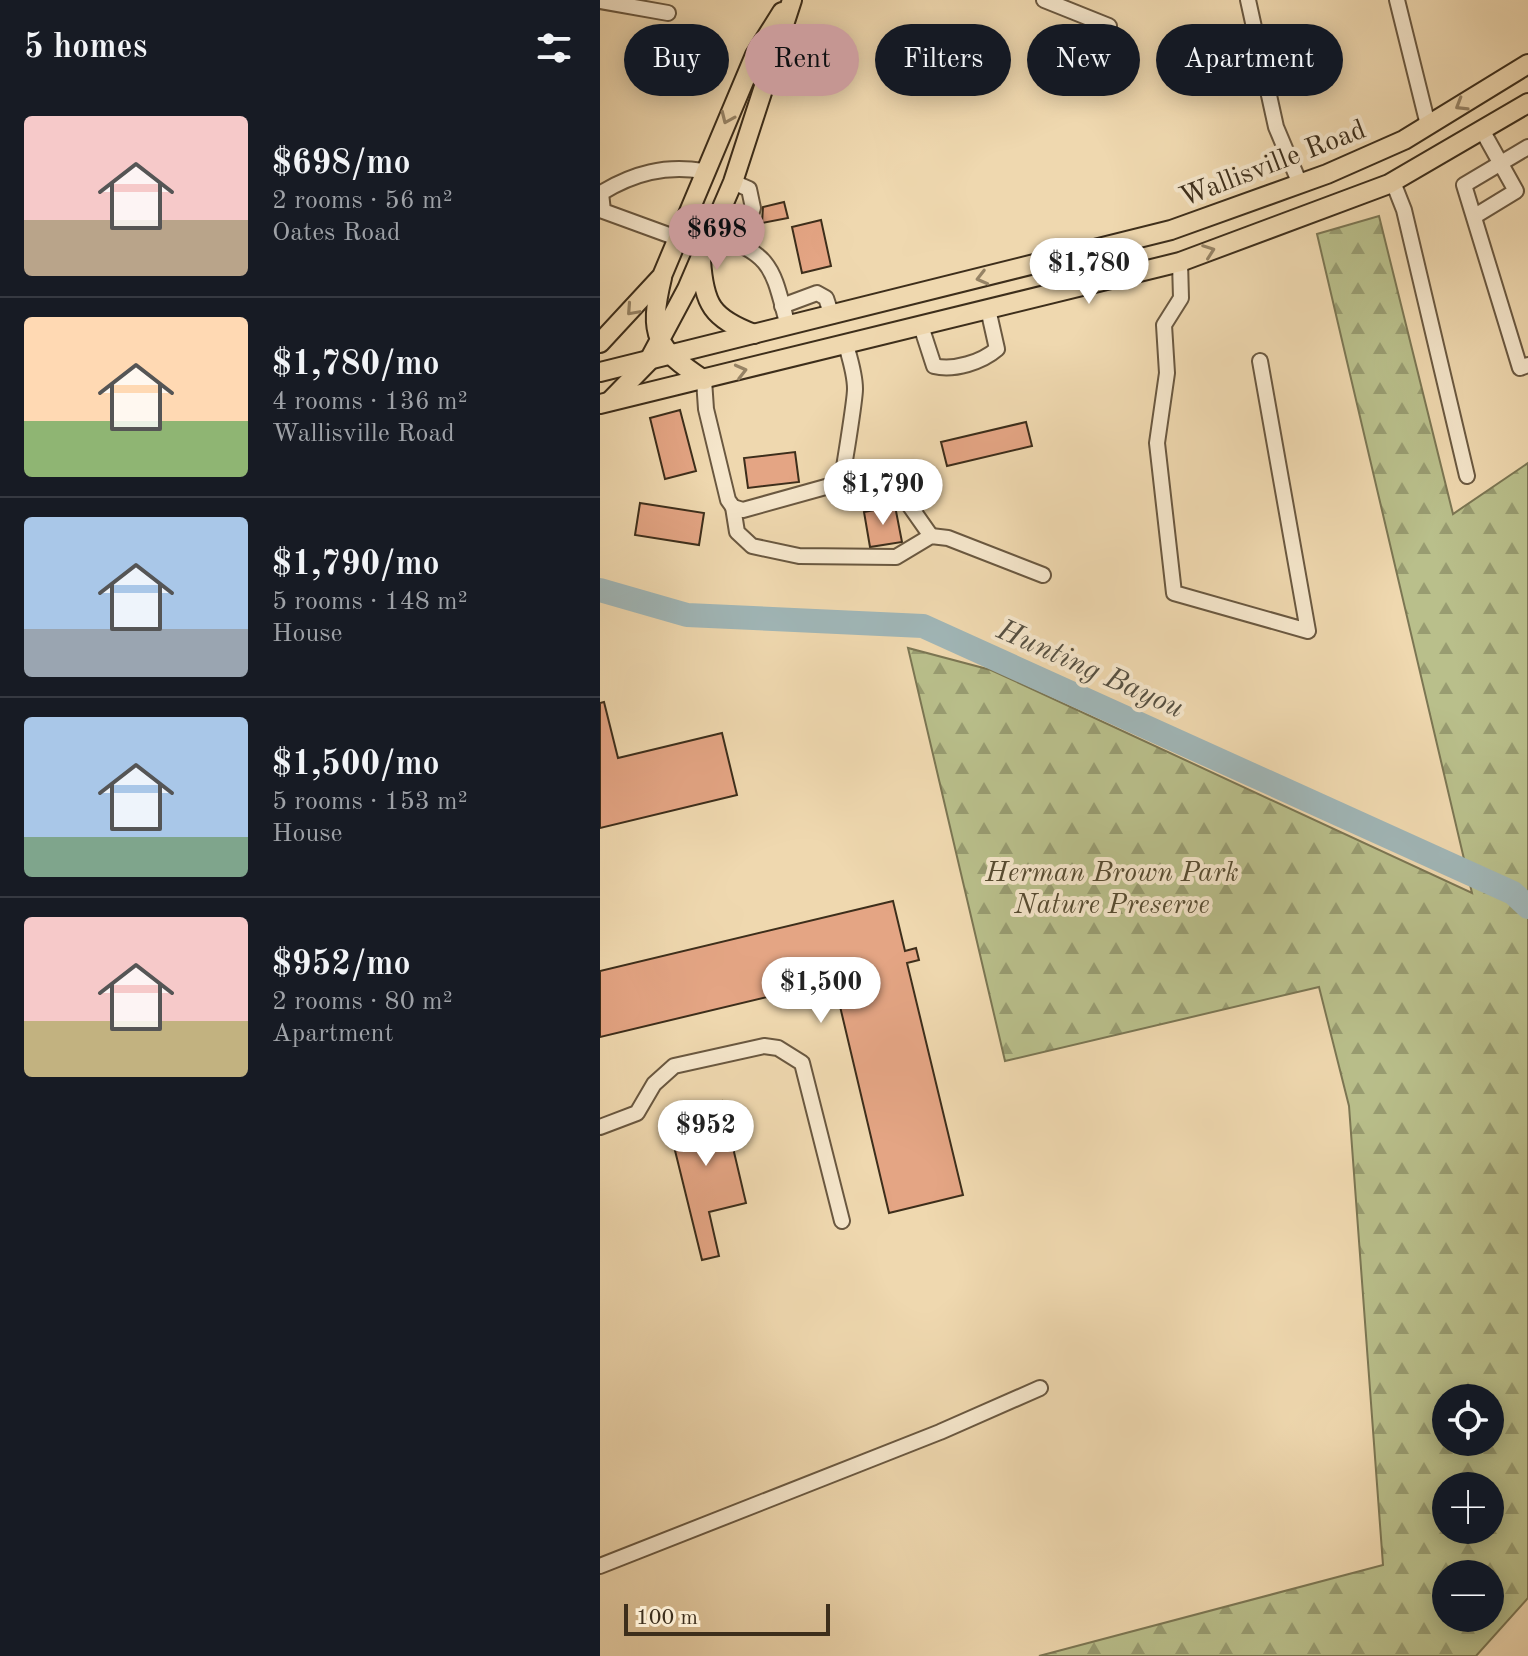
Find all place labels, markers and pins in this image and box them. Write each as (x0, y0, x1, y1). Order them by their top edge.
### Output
pin: $698 (670, 204, 764, 272)
pin: $1,780 (1024, 238, 1154, 306)
pin: $1,790 (818, 459, 948, 527)
pin: $1,500 (756, 957, 886, 1025)
pin: $952 (659, 1100, 753, 1168)

